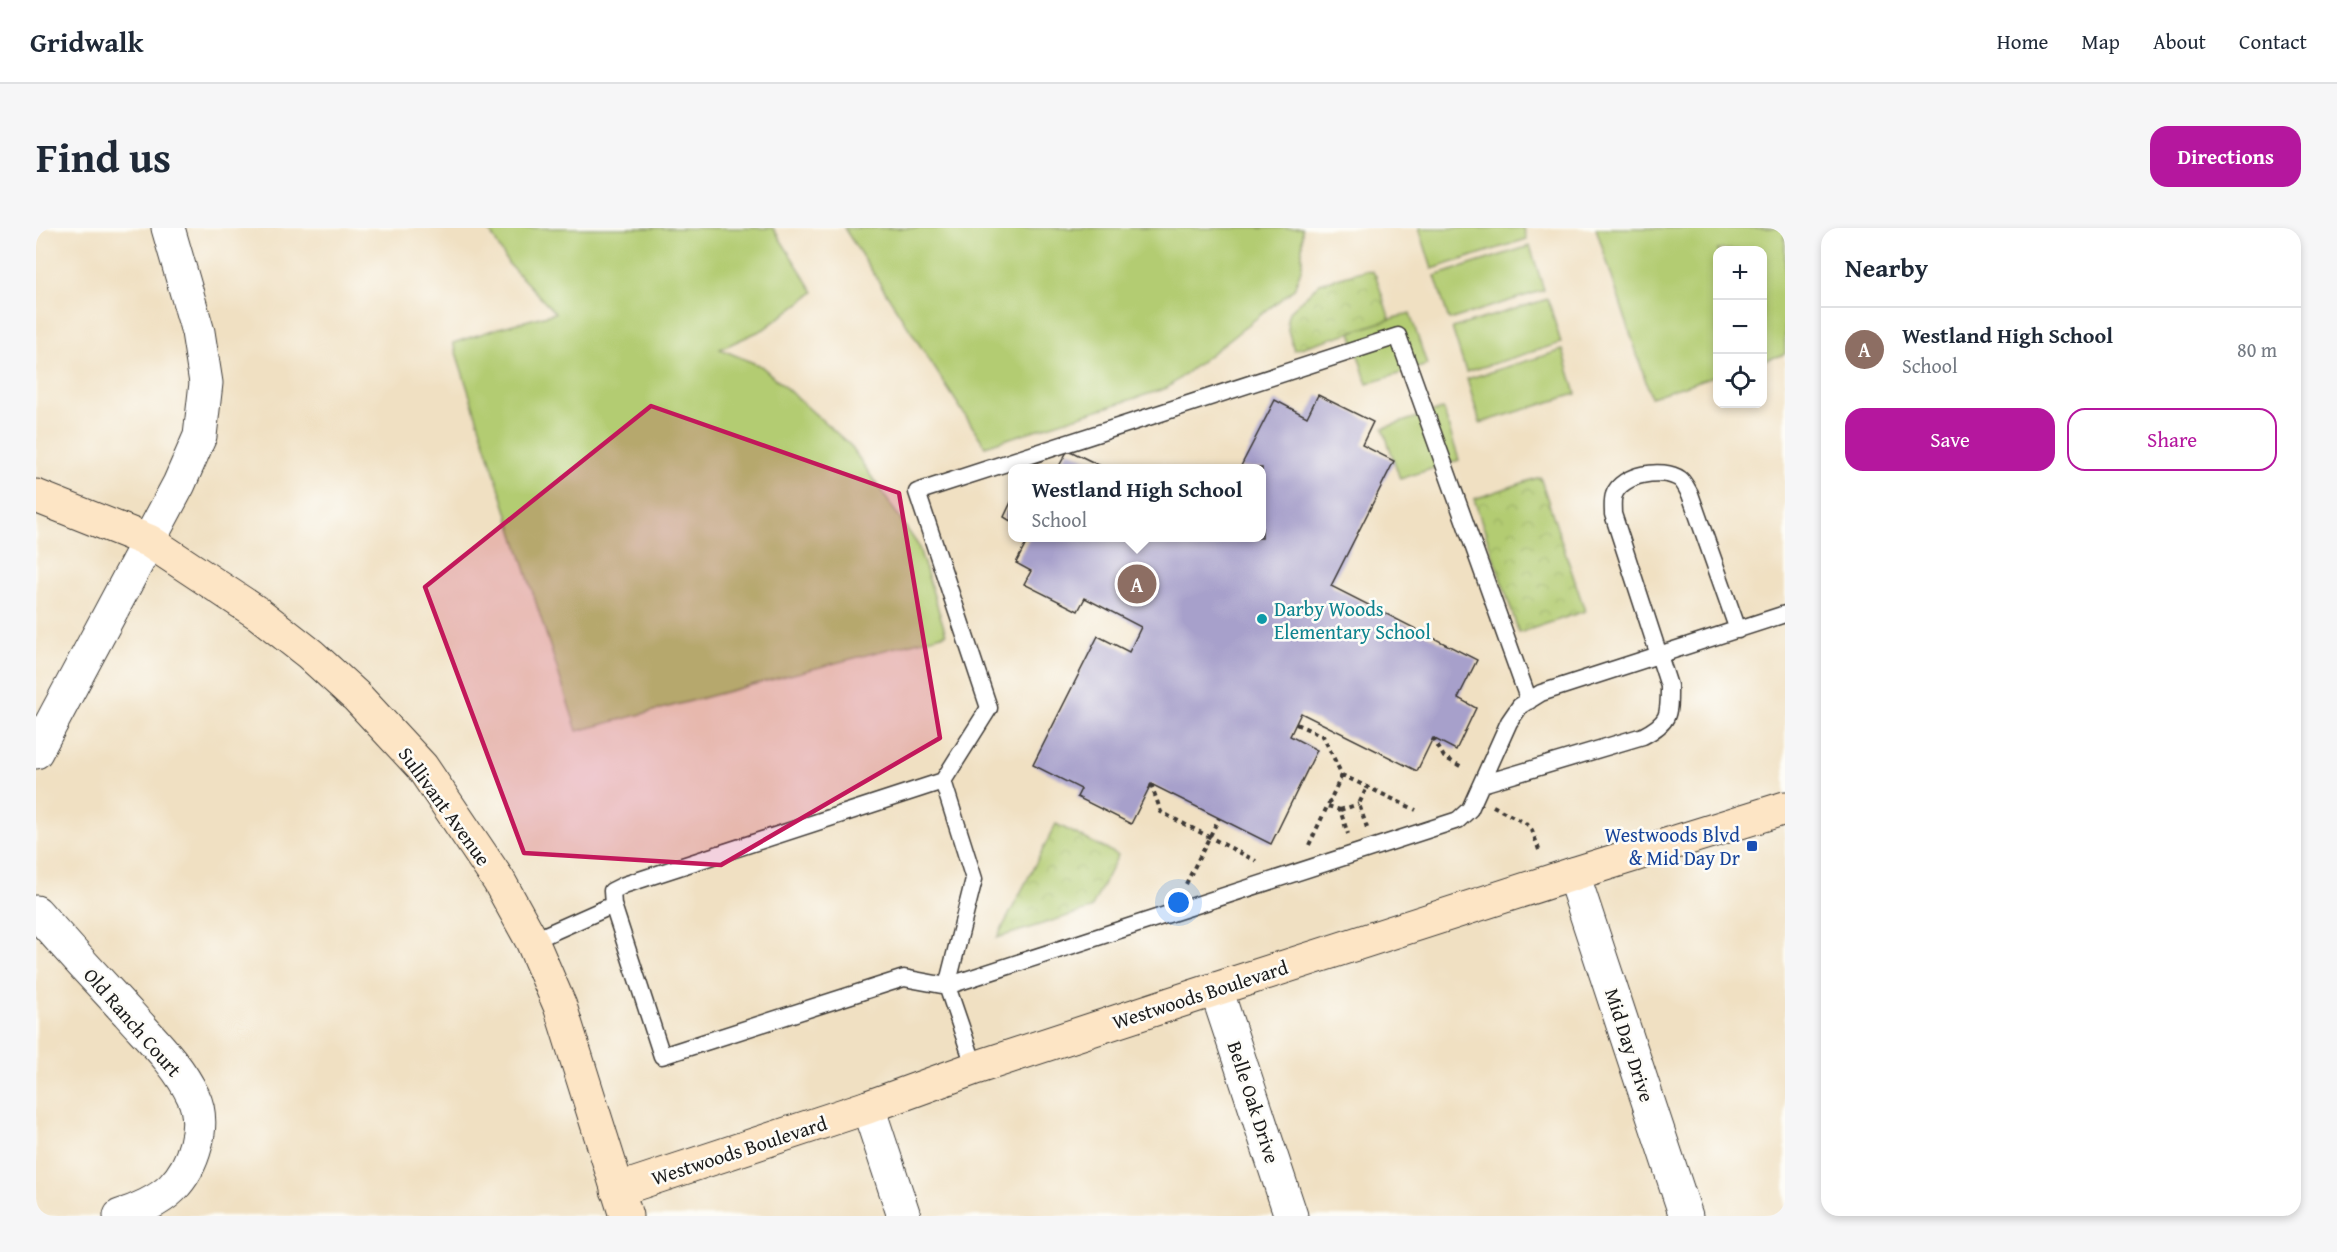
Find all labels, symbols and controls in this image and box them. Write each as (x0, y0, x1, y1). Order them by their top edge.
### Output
text: Gridwalk (30, 21, 143, 62)
text: Home (1997, 26, 2048, 57)
text: Map (2081, 26, 2120, 57)
text: About (2153, 26, 2206, 57)
text: Contact (2239, 26, 2307, 57)
text: Find us (36, 126, 171, 187)
button: Directions (2150, 126, 2301, 187)
map controls (1713, 246, 1767, 408)
button: + (1713, 246, 1767, 300)
text: Nearby (1845, 248, 1928, 287)
button: − (1713, 300, 1767, 354)
text: Westland High School (1902, 319, 2113, 351)
text: A (1858, 335, 1871, 364)
text: 80 m (2237, 335, 2277, 364)
text: School (1902, 351, 1958, 380)
button: locate (1713, 354, 1767, 408)
button: Save (1845, 408, 2055, 471)
button: Share (2067, 408, 2277, 471)
popup (1008, 464, 1266, 542)
text: Westland High School (1031, 473, 1243, 505)
text: School (1031, 505, 1087, 534)
pin: A (1118, 562, 1156, 606)
place label: Darby Woods Elementary School (1274, 594, 1431, 646)
marker: Darby Woods Elementary School (1255, 612, 1269, 626)
street label: Sullivant Avenue (392, 741, 498, 871)
place label: Westwoods Blvd & Mid Day Dr (1604, 820, 1740, 872)
marker: Westwoods Blvd & Mid Day Dr (1745, 839, 1759, 853)
your location (1164, 888, 1193, 917)
street label: Westwoods Boulevard (1108, 952, 1292, 1036)
street label: Old Ranch Court (77, 961, 189, 1083)
street label: Mid Day Drive (1598, 984, 1662, 1106)
street label: Belle Oak Drive (1221, 1037, 1287, 1167)
street label: Westwoods Boulevard (647, 1108, 831, 1192)

